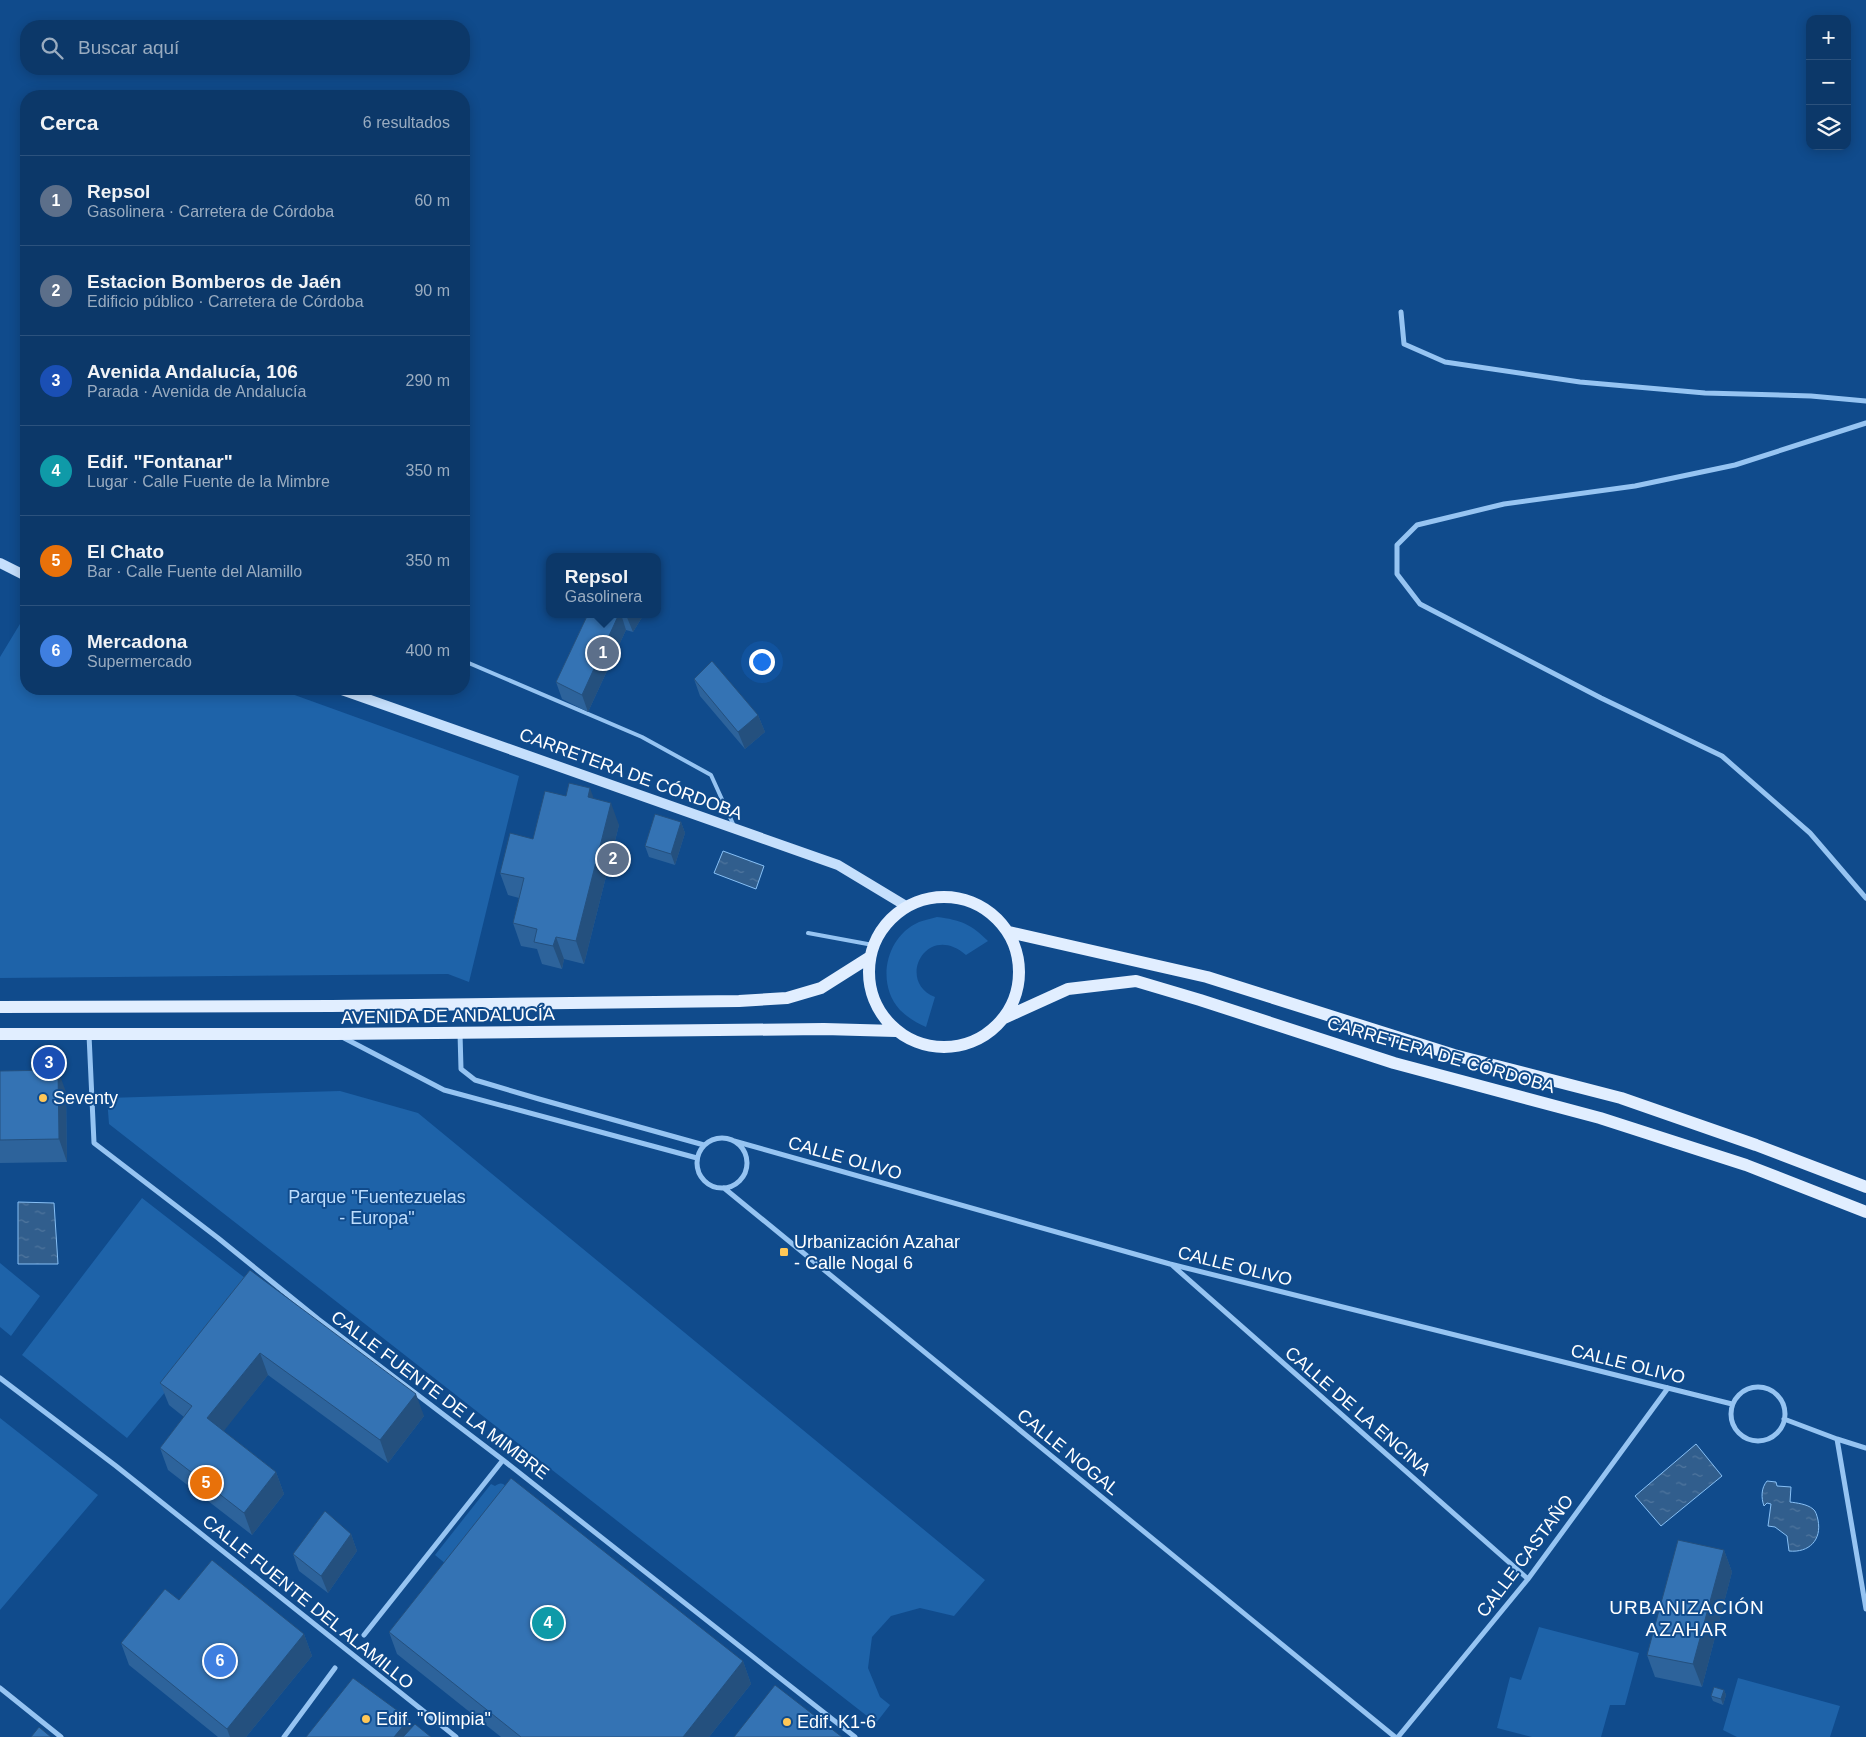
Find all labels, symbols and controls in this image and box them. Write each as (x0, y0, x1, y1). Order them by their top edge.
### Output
map controls (1806, 15, 1851, 150)
button: + (1806, 15, 1851, 60)
search box (20, 20, 470, 75)
icon: search (38, 34, 66, 62)
text: Buscar aquí (78, 37, 179, 58)
button: − (1806, 60, 1851, 105)
button: layers (1806, 105, 1851, 150)
text: Cerca (40, 111, 98, 134)
text: 6 resultados (363, 114, 450, 131)
text: Repsol (87, 181, 150, 202)
text: 1 (52, 192, 60, 209)
text: 60 m (414, 192, 450, 209)
text: Gasolinera · Carretera de Córdoba (87, 203, 334, 220)
text: Estacion Bomberos de Jaén (87, 271, 341, 292)
text: 2 (52, 282, 60, 299)
text: 90 m (414, 282, 450, 299)
text: Edificio público · Carretera de Córdoba (87, 293, 364, 310)
text: Avenida Andalucía, 106 (87, 361, 298, 382)
text: 3 (52, 372, 60, 389)
text: 290 m (406, 372, 450, 389)
text: Parada · Avenida de Andalucía (87, 383, 306, 400)
text: Edif. "Fontanar" (87, 451, 233, 472)
text: 4 (52, 462, 60, 479)
text: 350 m (406, 462, 450, 479)
text: Lugar · Calle Fuente de la Mimbre (87, 473, 330, 490)
text: El Chato (87, 541, 164, 562)
text: 5 (52, 552, 60, 569)
text: 350 m (406, 552, 450, 569)
popup (546, 553, 661, 618)
text: Bar · Calle Fuente del Alamillo (87, 563, 302, 580)
text: Repsol (565, 566, 628, 587)
text: Gasolinera (565, 588, 642, 605)
text: Mercadona (87, 631, 187, 652)
pin: 1 (587, 634, 619, 672)
text: 6 (52, 642, 60, 659)
text: 400 m (406, 642, 450, 659)
your location (749, 649, 775, 675)
text: Supermercado (87, 653, 192, 670)
street label: CARRETERA DE CÓRDOBA (517, 723, 746, 824)
pin: 2 (597, 840, 629, 878)
street label: AVENIDA DE ANDALUCÍA (341, 1004, 555, 1028)
street label: CARRETERA DE CÓRDOBA (1325, 1012, 1557, 1097)
pin: 3 (33, 1044, 65, 1082)
place label: Seventy (53, 1088, 118, 1108)
marker: Seventy (37, 1092, 49, 1104)
street label: CALLE OLIVO (786, 1132, 904, 1184)
park label: Parque "Fuentezuelas - Europa" (288, 1187, 466, 1228)
place label: Urbanización Azahar - Calle Nogal 6 (794, 1232, 960, 1273)
street label: CALLE OLIVO (1176, 1242, 1294, 1290)
marker: Urbanización Azahar - Calle Nogal 6 (778, 1246, 790, 1258)
street label: CALLE FUENTE DE LA MIMBRE (327, 1307, 553, 1483)
street label: CALLE OLIVO (1569, 1340, 1687, 1388)
street label: CALLE DE LA ENCINA (1281, 1342, 1435, 1480)
street label: CALLE NOGAL (1013, 1405, 1123, 1499)
pin: 5 (190, 1464, 222, 1502)
street label: CALLE CASTAÑO (1472, 1490, 1577, 1621)
street label: CALLE FUENTE DEL ALAMILLO (199, 1511, 417, 1693)
district label: URBANIZACIÓN AZAHAR (1609, 1597, 1765, 1640)
pin: 4 (532, 1604, 564, 1642)
pin: 6 (204, 1642, 236, 1680)
place label: Edif. "Olimpia" (376, 1709, 491, 1729)
place label: Edif. K1-6 (797, 1712, 876, 1732)
marker: Edif. "Olimpia" (360, 1713, 372, 1725)
marker: Edif. K1-6 (781, 1716, 793, 1728)

